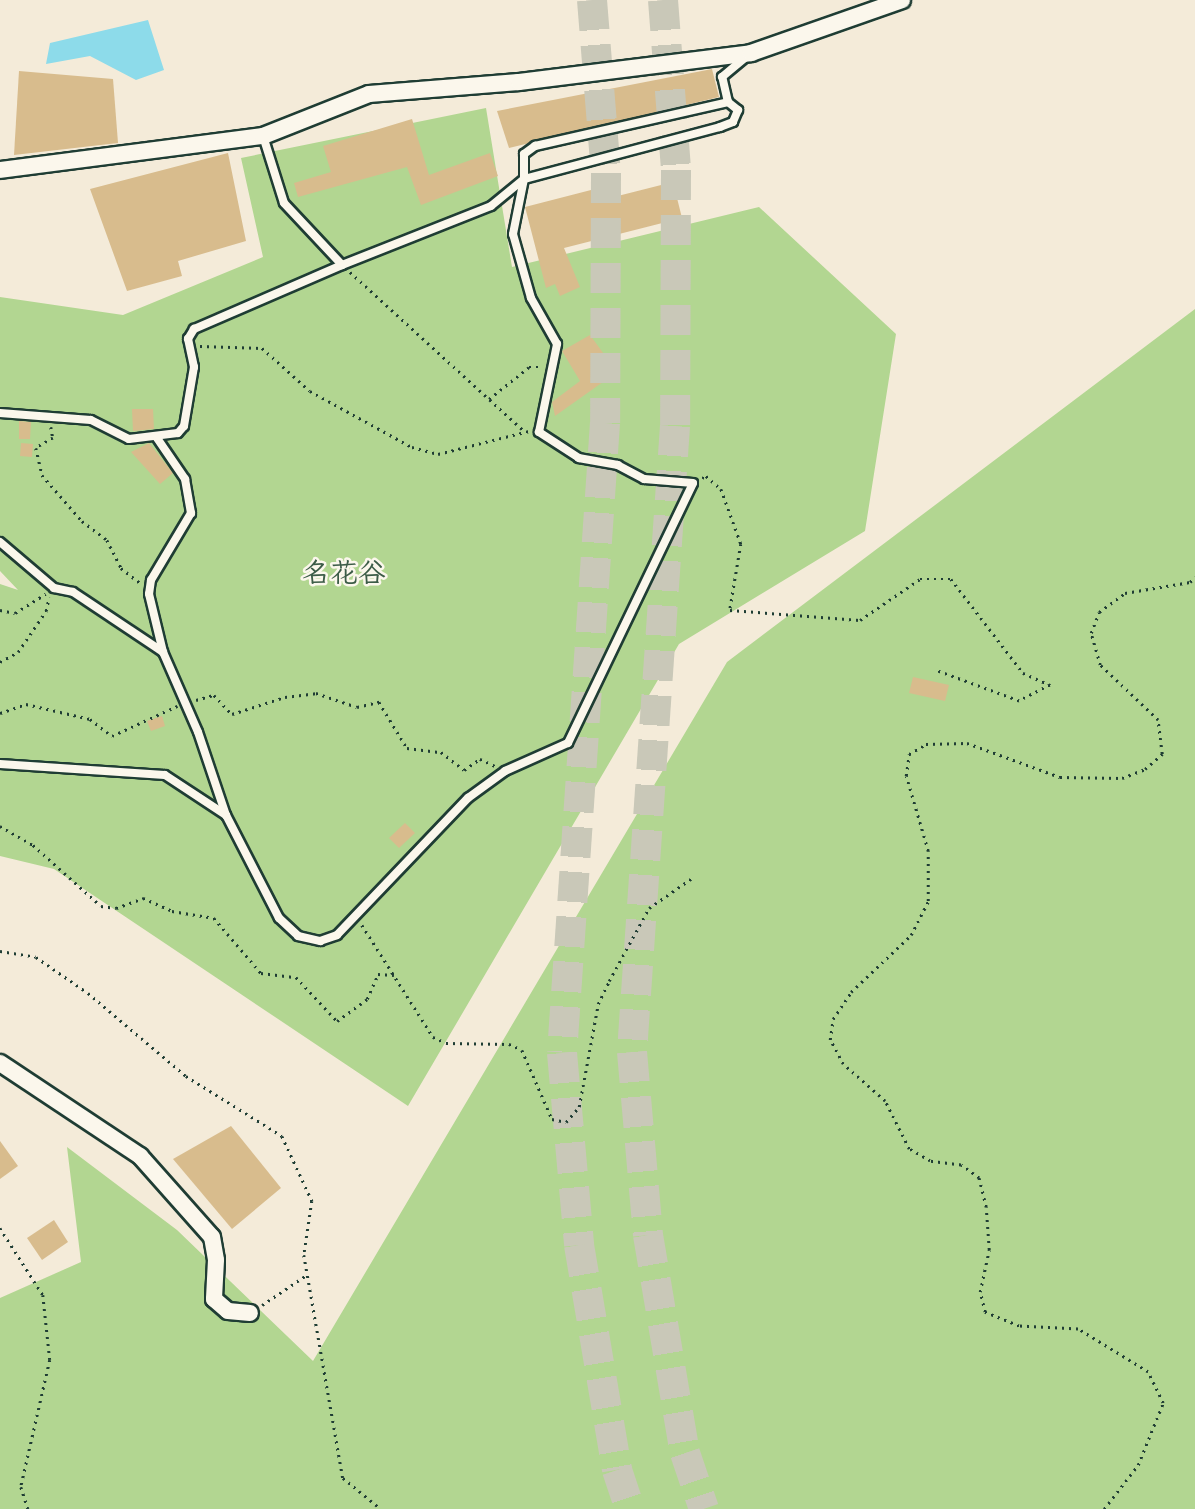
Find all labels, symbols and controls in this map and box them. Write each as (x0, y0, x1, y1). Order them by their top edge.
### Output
park label: 名花谷 (302, 558, 386, 592)

